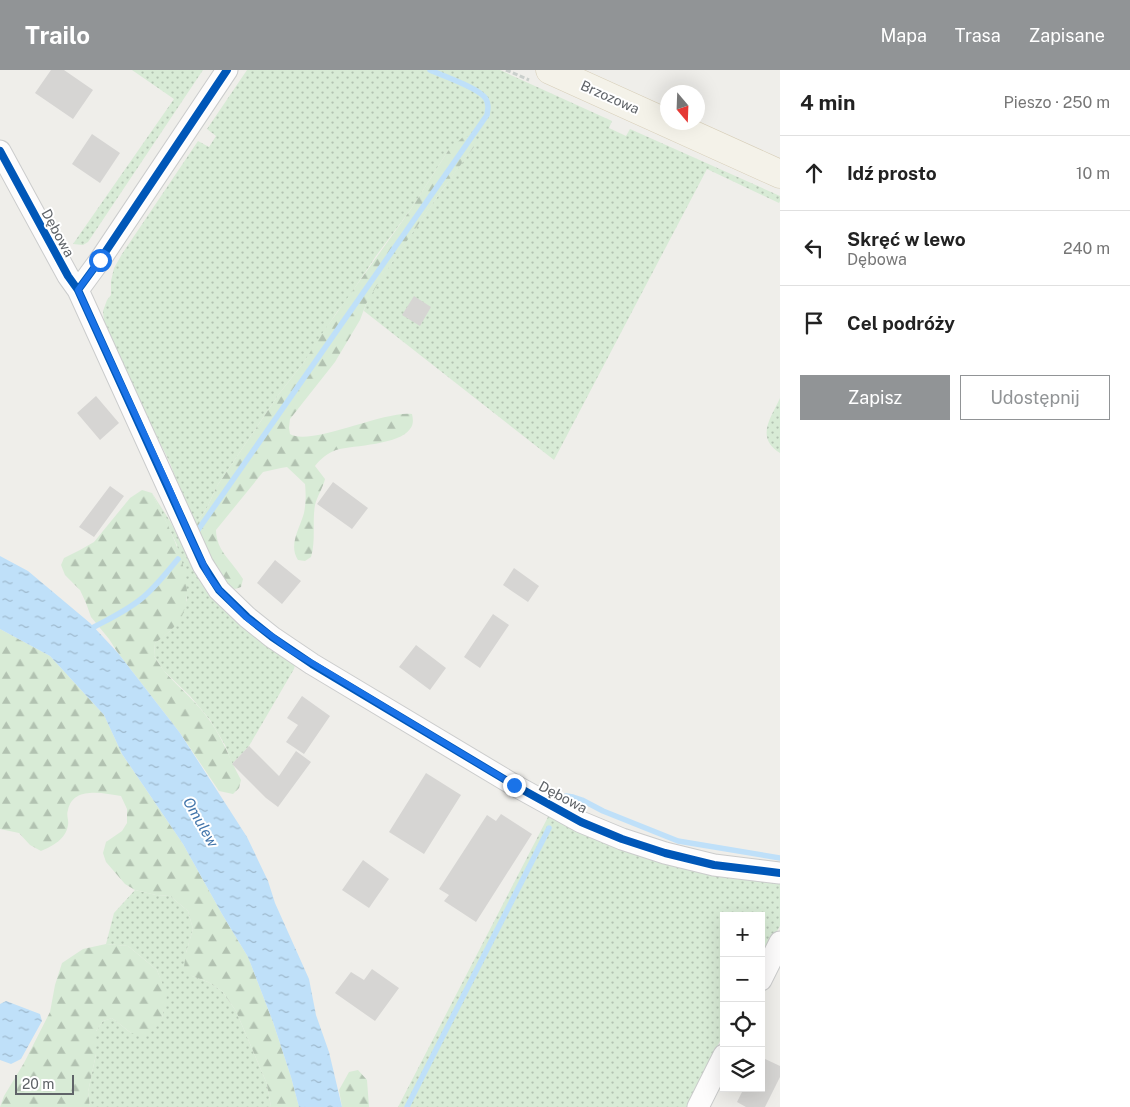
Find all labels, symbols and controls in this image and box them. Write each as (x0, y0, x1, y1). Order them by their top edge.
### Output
text: Trailo (25, 21, 90, 49)
text: Mapa (880, 25, 927, 46)
text: Trasa (955, 25, 1001, 46)
text: Zapisane (1029, 25, 1105, 46)
street label: Brzozowa (578, 77, 642, 117)
north arrow (660, 85, 705, 130)
text: 4 min (800, 90, 855, 115)
text: Pieszo · 250 m (1004, 93, 1110, 112)
icon: ahead (800, 159, 828, 187)
text: Idź prosto (847, 162, 937, 184)
text: 10 m (1076, 164, 1110, 183)
street label: Dębowa (38, 206, 78, 260)
text: Skręć w lewo (847, 228, 966, 250)
icon: left (800, 234, 828, 262)
text: 240 m (1063, 239, 1110, 258)
route start (89, 249, 112, 272)
text: Dębowa (847, 250, 907, 269)
icon: arrive (800, 309, 828, 337)
text: Cel podróży (847, 312, 955, 334)
button: Zapisz (800, 375, 950, 420)
button: Udostępnij (960, 375, 1110, 420)
route end (503, 774, 526, 797)
street label: Dębowa (536, 778, 590, 816)
water label: Omulew (180, 794, 222, 851)
map controls (720, 912, 765, 1092)
button: + (720, 912, 765, 957)
button: − (720, 957, 765, 1002)
button: locate (720, 1002, 765, 1047)
button: layers (720, 1047, 765, 1092)
scale bar (15, 1072, 74, 1095)
text: 20 m (22, 1076, 54, 1092)

